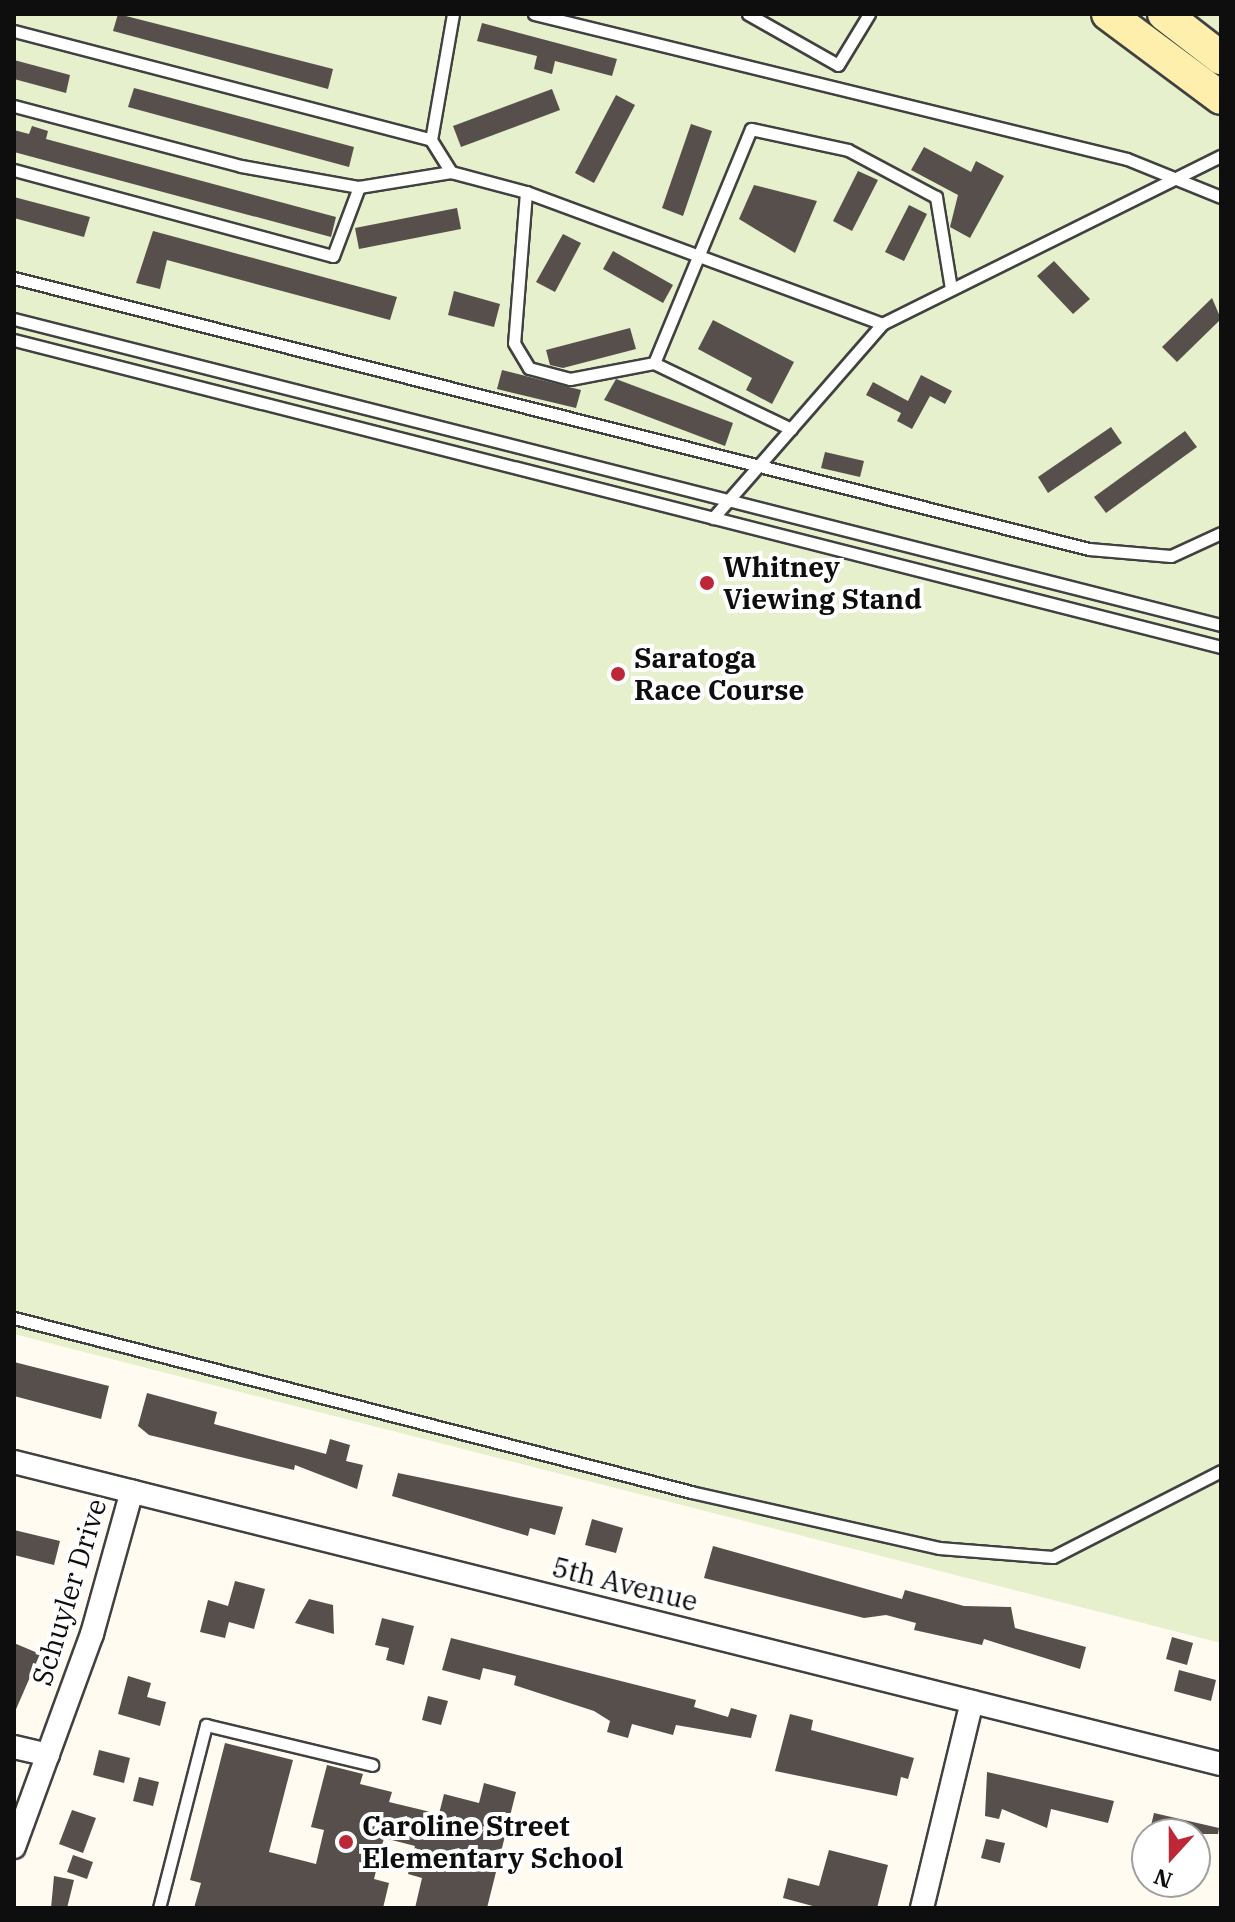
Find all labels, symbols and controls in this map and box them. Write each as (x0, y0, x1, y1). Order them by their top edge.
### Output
place label: Whitney Viewing Stand (723, 550, 922, 616)
marker: Whitney Viewing Stand (698, 574, 716, 592)
place label: Saratoga Race Course (634, 641, 804, 707)
marker: Saratoga Race Course (609, 665, 627, 683)
street label: Schuyler Drive (25, 1494, 113, 1690)
street label: 5th Avenue (549, 1550, 701, 1618)
place label: Caroline Street Elementary School (362, 1809, 623, 1875)
north arrow (1131, 1818, 1211, 1898)
marker: Caroline Street Elementary School (337, 1833, 355, 1851)
text: N (1150, 1862, 1176, 1896)

